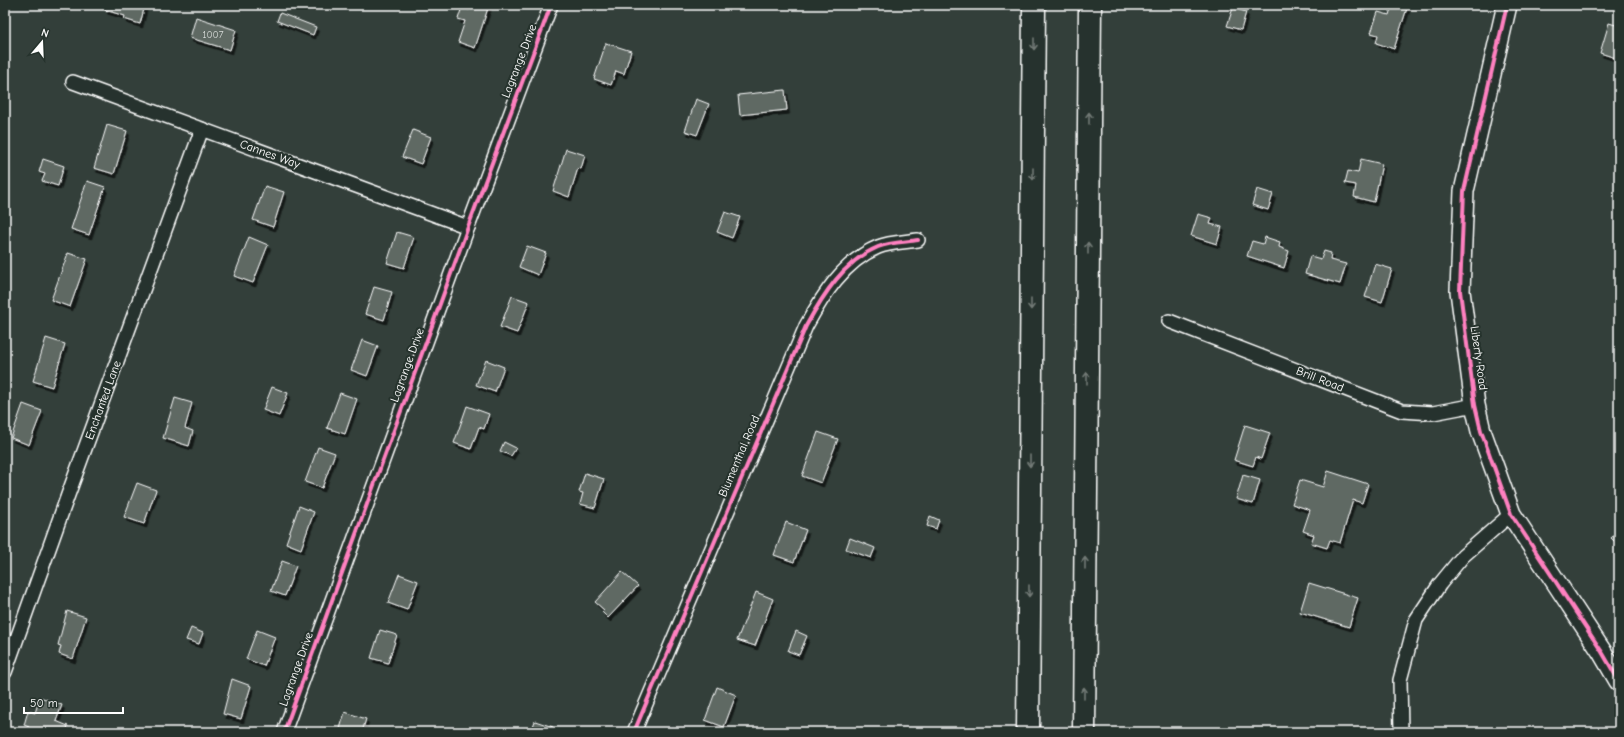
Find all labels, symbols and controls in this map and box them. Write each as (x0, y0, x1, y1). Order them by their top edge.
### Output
north arrow (22, 22, 62, 62)
street label: Lagrange Drive (499, 22, 539, 100)
text: N (40, 26, 51, 40)
house number: 1007 (203, 29, 224, 41)
one-way arrow (1030, 37, 1038, 50)
one-way arrow (1085, 112, 1093, 125)
street label: Cannes Way (238, 137, 303, 172)
one-way arrow (1029, 167, 1036, 180)
one-way arrow (1084, 242, 1092, 255)
one-way arrow (1028, 297, 1035, 310)
street label: Liberty Road (1468, 325, 1490, 391)
street label: Lagrange Drive (387, 326, 427, 404)
street label: Enchanted Lane (82, 359, 124, 441)
street label: Brill Road (1294, 363, 1346, 395)
one-way arrow (1083, 372, 1091, 385)
street label: Blumenthal Road (715, 413, 763, 499)
one-way arrow (1026, 454, 1034, 467)
one-way arrow (1081, 557, 1089, 570)
one-way arrow (1025, 584, 1033, 597)
street label: Lagrange Drive (276, 630, 316, 708)
one-way arrow (1080, 687, 1088, 700)
scale bar (24, 689, 123, 715)
text: 50 m (30, 696, 58, 710)

